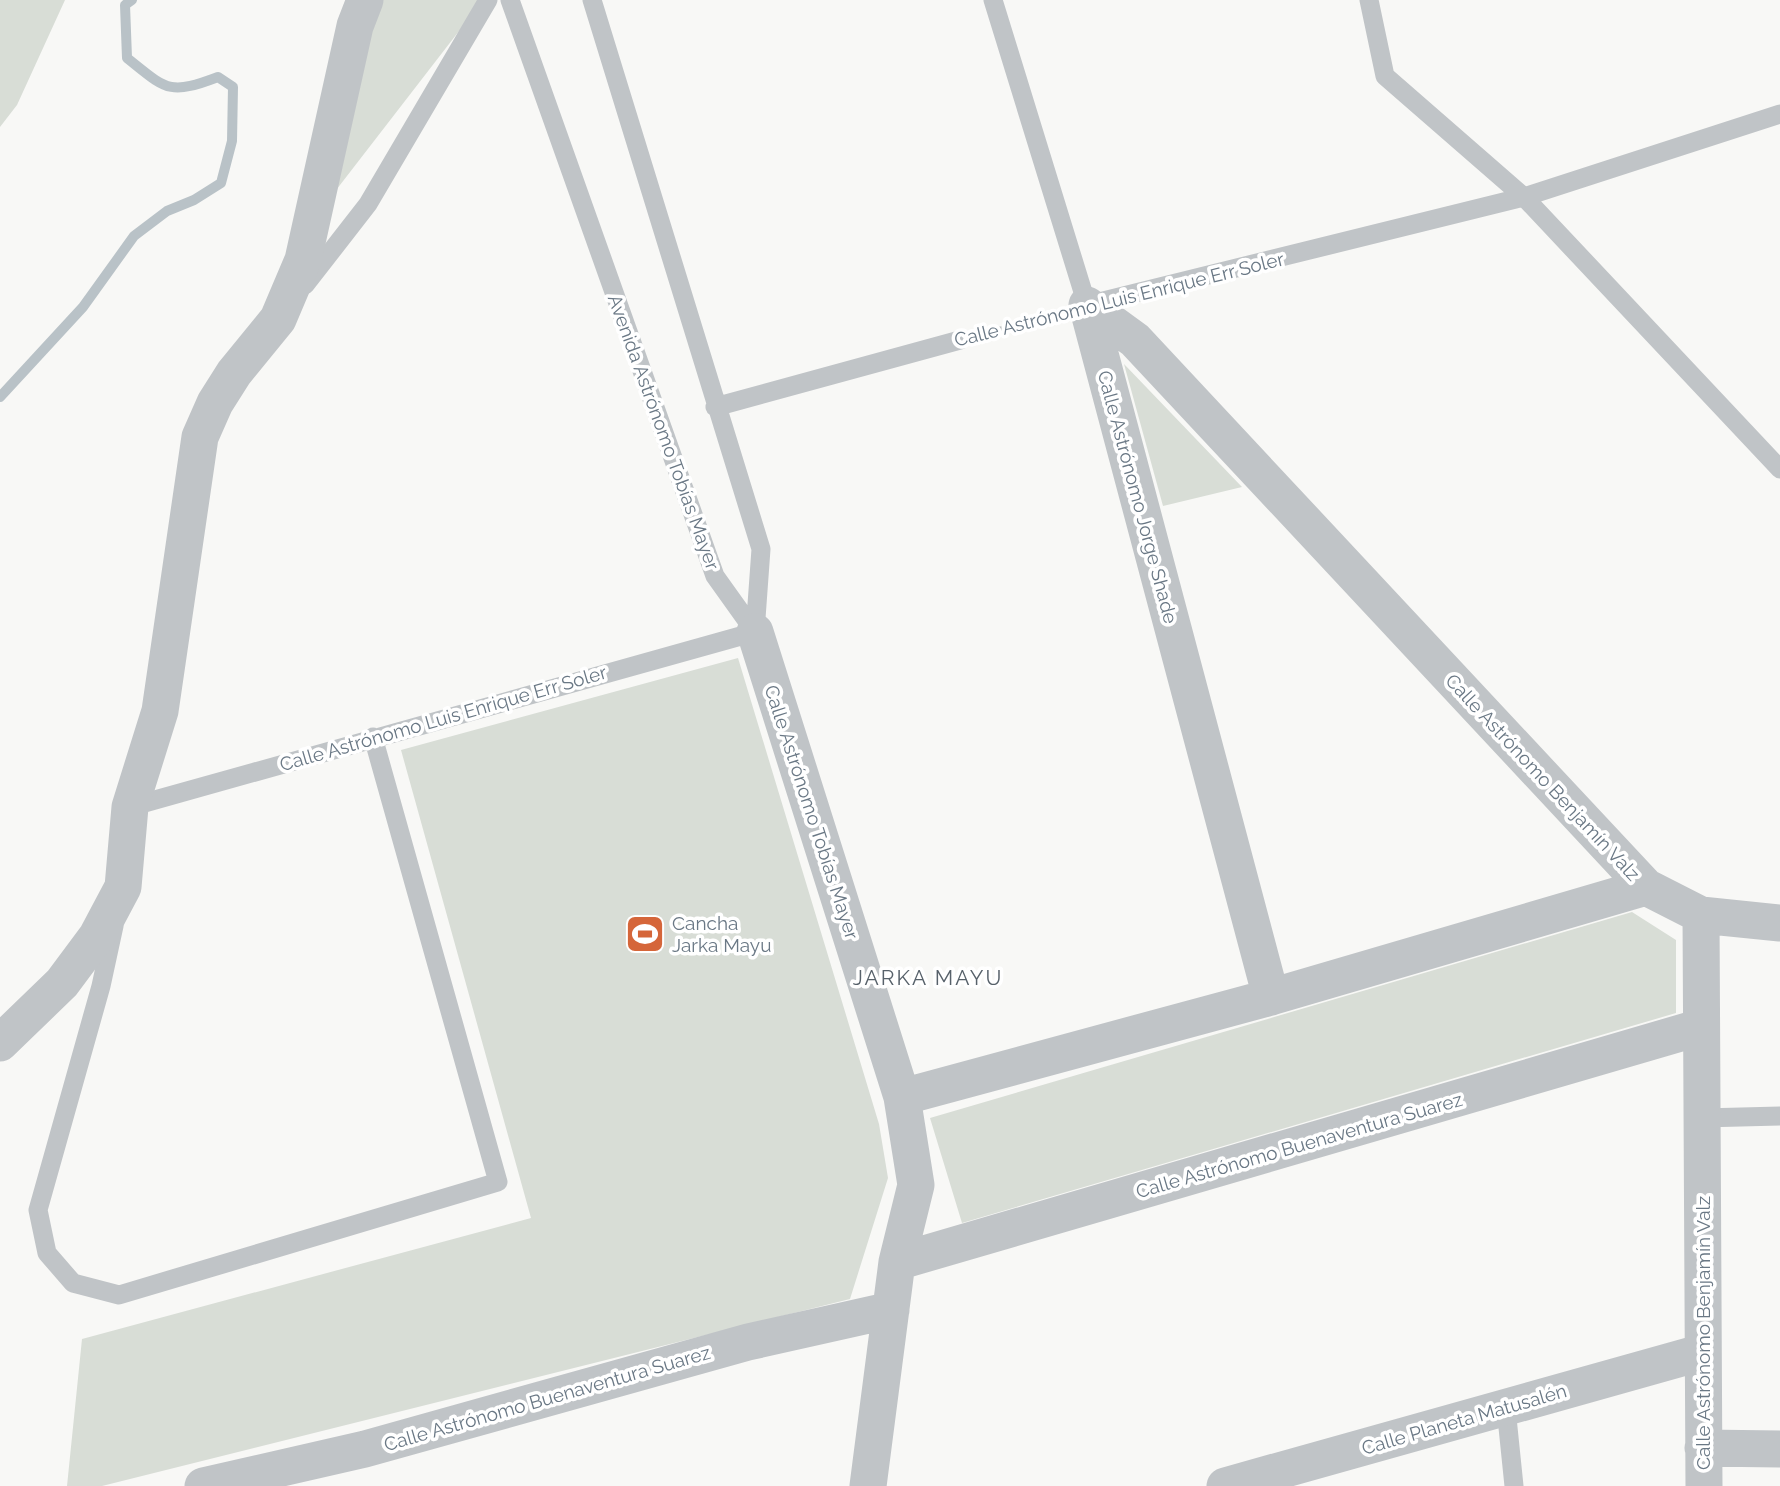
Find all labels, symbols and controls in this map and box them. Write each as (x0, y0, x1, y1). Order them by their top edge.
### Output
street label: Calle Astrónomo Luis Enrique Err Soler (952, 247, 1286, 351)
street label: Avenida Astrónomo Tobías Mayer (604, 291, 724, 573)
street label: Calle Astrónomo Jorge Shade (1094, 368, 1182, 626)
street label: Calle Astrónomo Luis Enrique Err Soler (277, 661, 609, 775)
street label: Calle Astrónomo Benjamín Valz (1441, 669, 1645, 885)
street label: Calle Astrónomo Tobías Mayer (760, 682, 864, 942)
place label: Cancha Jarka Mayu (672, 912, 771, 956)
sports icon: Cancha Jarka Mayu (624, 913, 666, 955)
district label: JARKA MAYU (853, 965, 1003, 990)
street label: Calle Astrónomo Buenaventura Suarez (1133, 1088, 1465, 1202)
street label: Calle Astrónomo Benjamín Valz (1692, 1196, 1714, 1470)
street label: Calle Astrónomo Buenaventura Suarez (381, 1341, 713, 1455)
street label: Calle Planeta Matusalén (1359, 1379, 1569, 1459)

